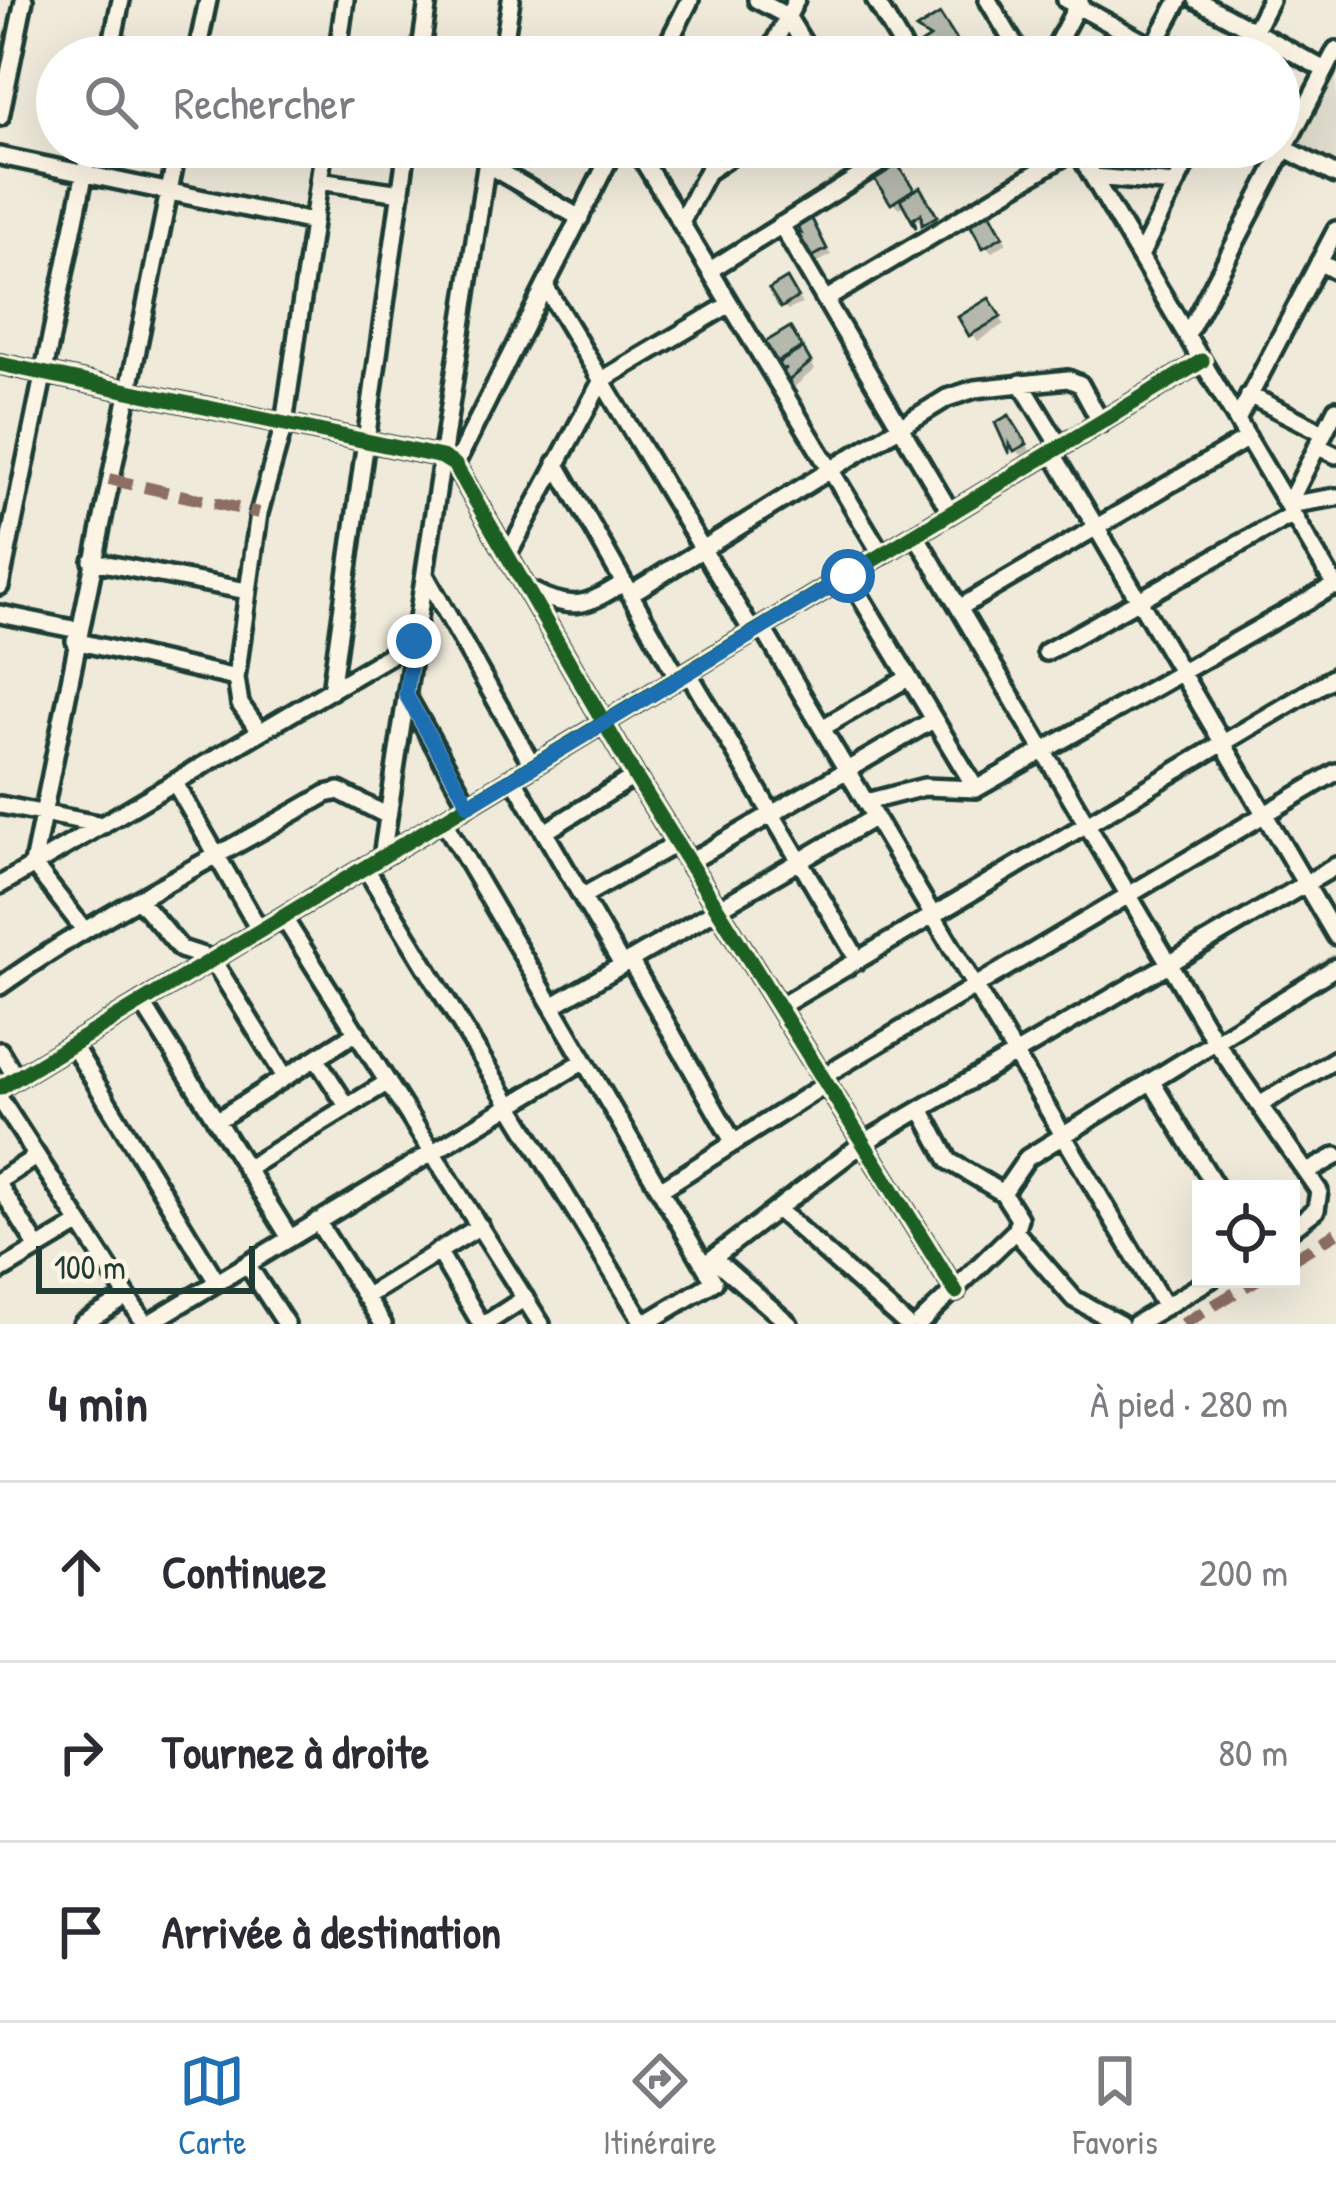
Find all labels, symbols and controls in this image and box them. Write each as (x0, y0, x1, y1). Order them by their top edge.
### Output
search box (36, 36, 1300, 168)
icon: search (78, 69, 144, 135)
text: Rechercher (174, 72, 356, 133)
route start (821, 549, 875, 603)
route end (387, 614, 441, 668)
map controls (1192, 1180, 1300, 1288)
button: locate (1192, 1180, 1300, 1288)
scale bar (36, 1240, 255, 1293)
text: 100 m (54, 1245, 126, 1289)
text: 4 min (48, 1368, 148, 1437)
text: À pied · 280 m (1090, 1376, 1288, 1429)
icon: ahead (48, 1539, 114, 1605)
text: Continuez (162, 1541, 326, 1602)
text: 200 m (1199, 1545, 1288, 1598)
icon: right (48, 1719, 114, 1785)
text: Tournez à droite (162, 1721, 429, 1782)
text: 80 m (1218, 1725, 1288, 1778)
icon: arrive (48, 1899, 114, 1965)
text: Arrivée à destination (162, 1901, 501, 1962)
tab: Carte (178, 2048, 247, 2164)
tab: Itinéraire (603, 2048, 717, 2164)
tab: Favoris (1073, 2048, 1158, 2164)

